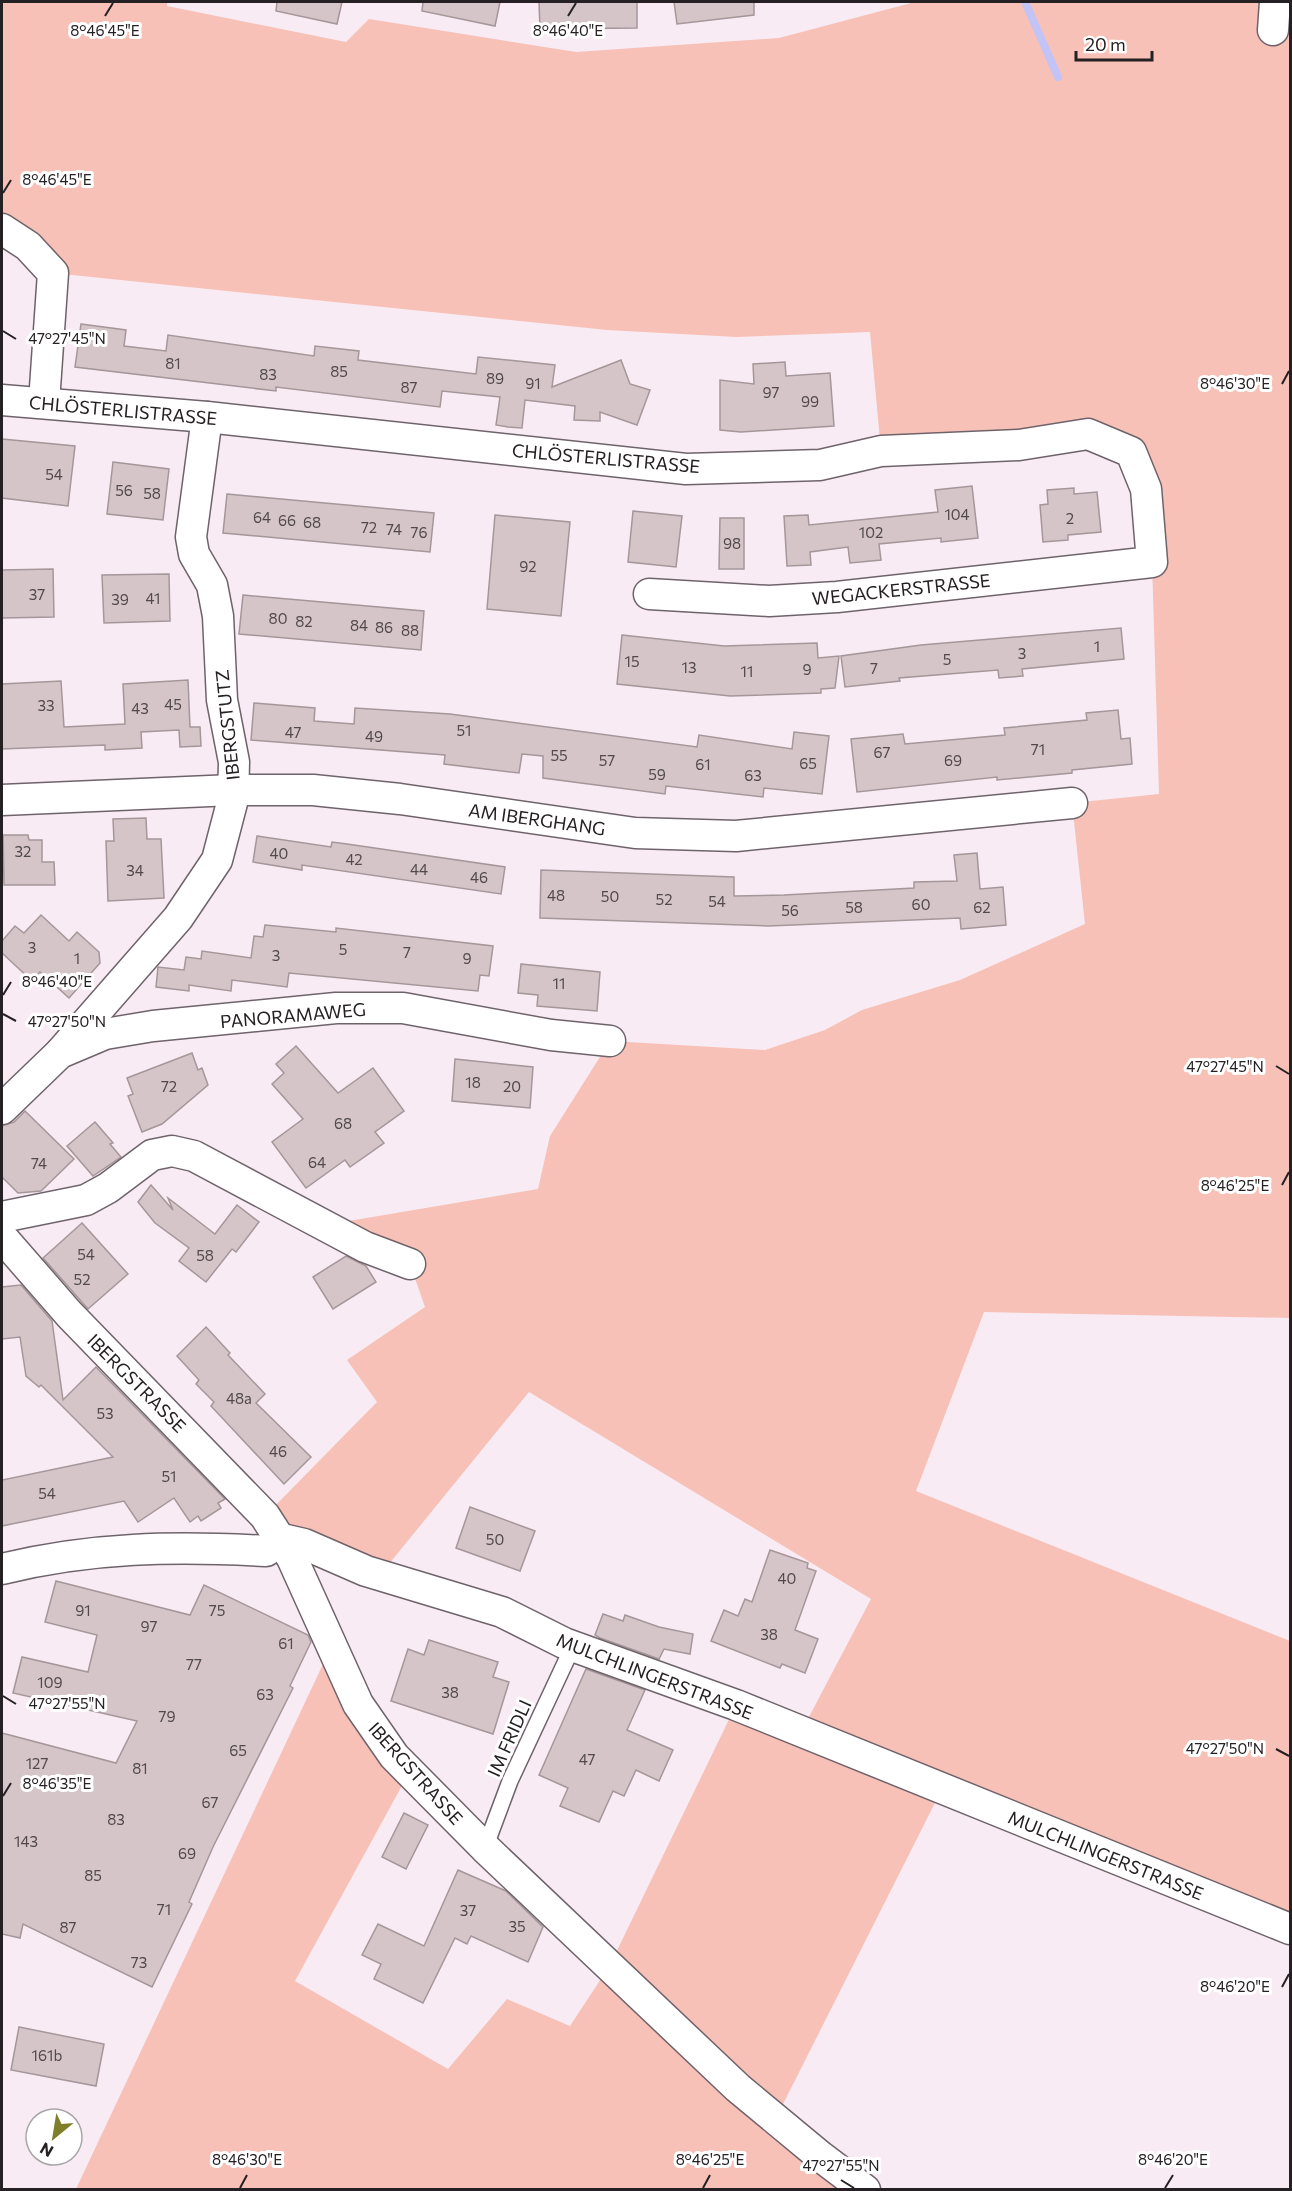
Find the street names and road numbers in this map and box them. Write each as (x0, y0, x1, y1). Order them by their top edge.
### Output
street label: CHLÖSTERLISTRASSE (28, 391, 218, 429)
street label: CHLÖSTERLISTRASSE (511, 439, 701, 477)
street label: WEGACKERSTRASSE (811, 569, 991, 609)
street label: IBERGSTUTZ (210, 669, 244, 781)
street label: AM IBERGHANG (467, 798, 607, 840)
street label: PANORAMAWEG (219, 998, 367, 1032)
street label: IBERGSTRASSE (83, 1329, 191, 1437)
street label: MULCHLINGERSTRASSE (554, 1628, 756, 1724)
street label: IM FRIDLI (482, 1696, 536, 1780)
street label: IBERGSTRASSE (364, 1717, 468, 1829)
street label: MULCHLINGERSTRASSE (1005, 1806, 1207, 1904)

